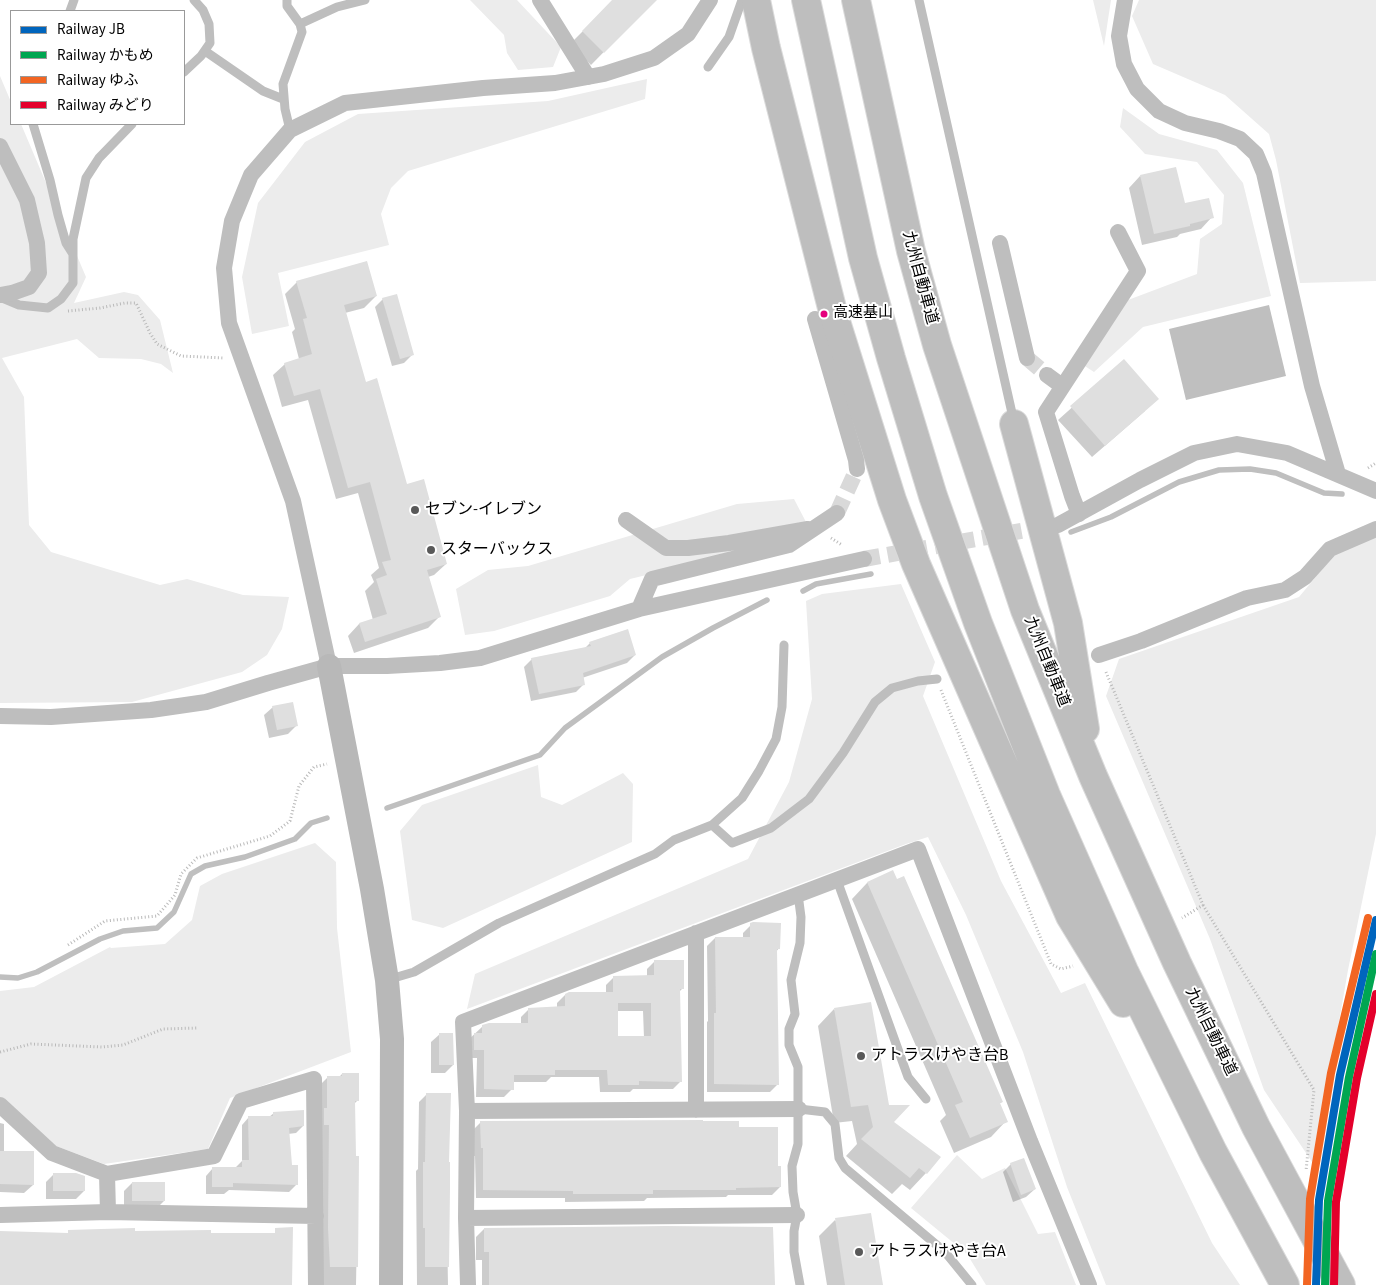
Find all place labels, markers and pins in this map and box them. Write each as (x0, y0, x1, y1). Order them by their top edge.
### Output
place label: 高速基山 (833, 305, 893, 323)
marker: 高速基山 (819, 309, 829, 319)
place label: セブン-イレブン (425, 500, 542, 520)
marker: セブン-イレブン (409, 504, 421, 516)
place label: スターバックス (441, 540, 553, 560)
marker: スターバックス (425, 544, 437, 556)
place label: アトラスけやき台B (871, 1046, 1008, 1066)
marker: アトラスけやき台B (855, 1050, 867, 1062)
place label: アトラスけやき台A (869, 1242, 1006, 1262)
marker: アトラスけやき台A (853, 1246, 865, 1258)

